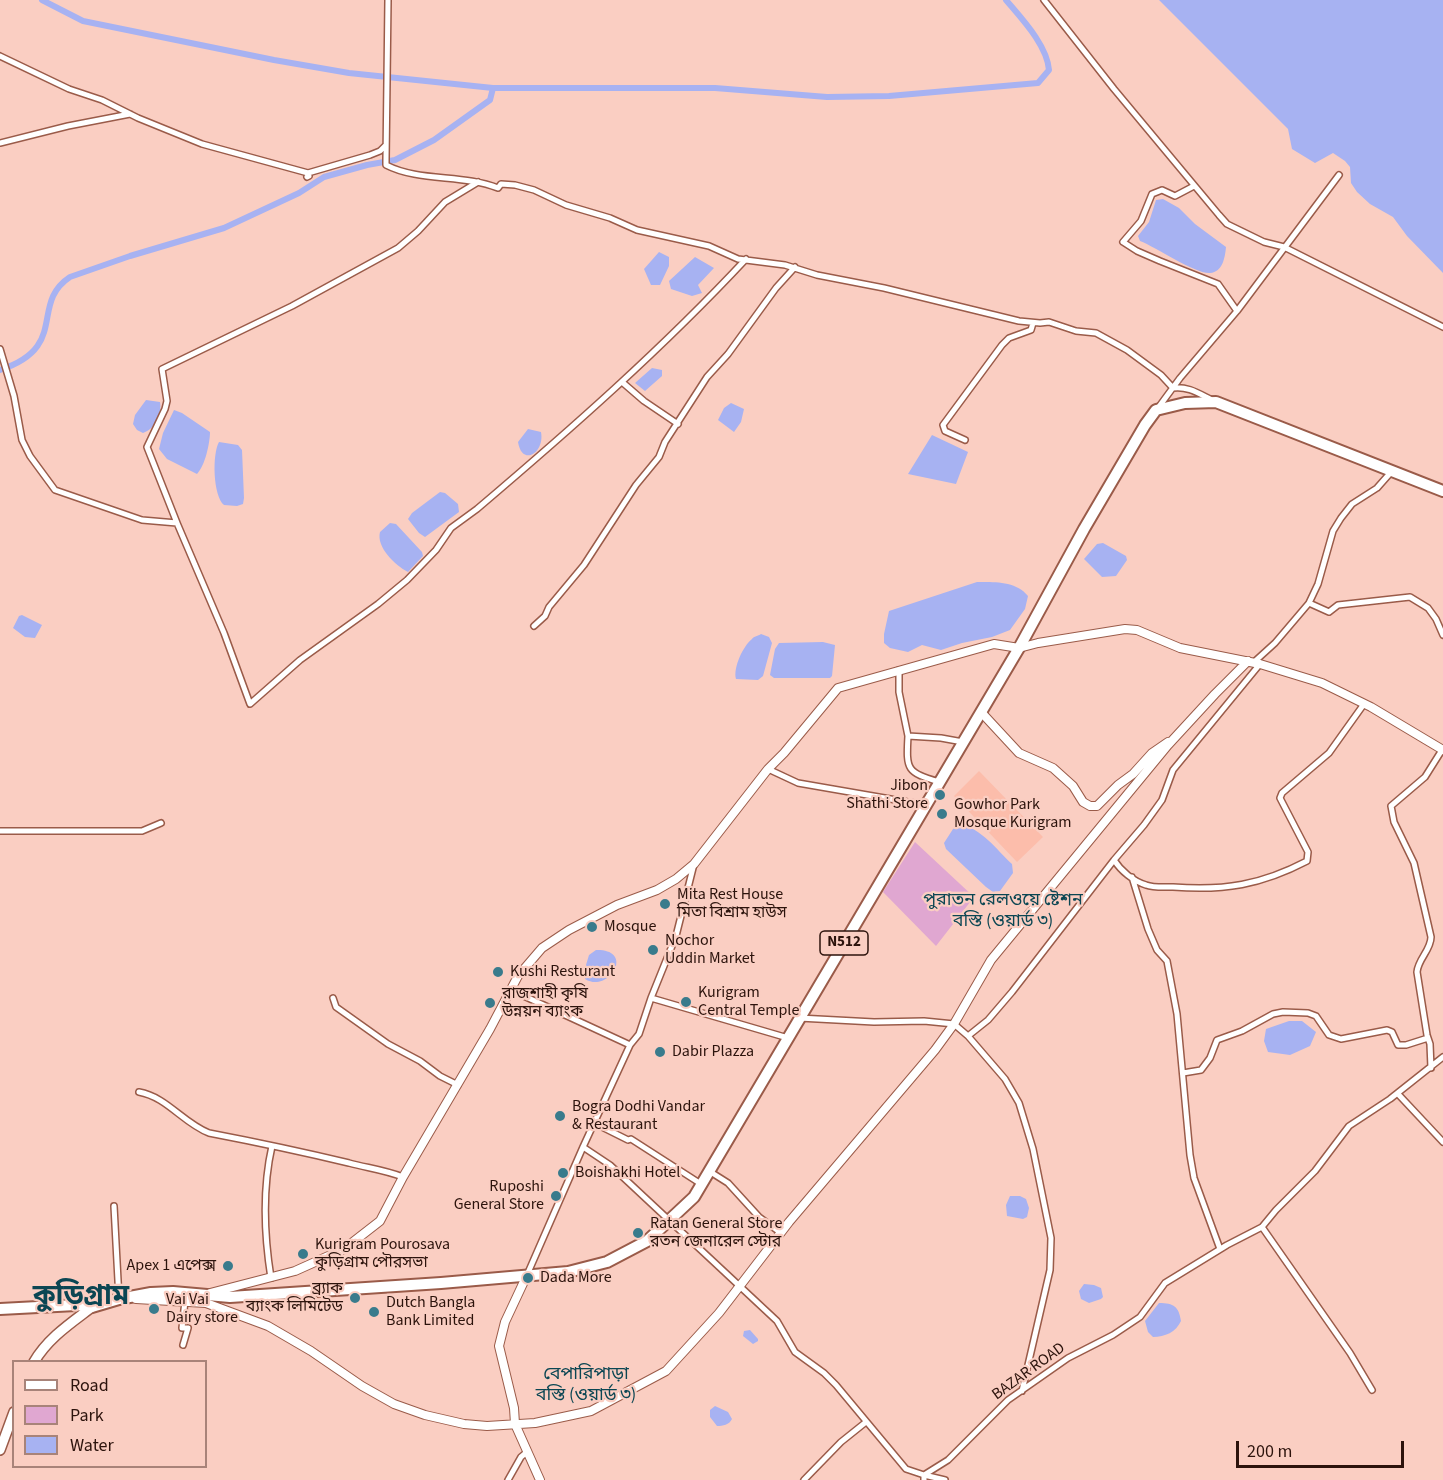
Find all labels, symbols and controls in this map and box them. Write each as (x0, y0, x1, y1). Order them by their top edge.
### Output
place label: Jibon Shathi Store (846, 776, 928, 814)
marker: Jibon Shathi Store (933, 788, 947, 802)
place label: Gowhor Park Mosque Kurigram (954, 795, 1071, 833)
marker: Gowhor Park Mosque Kurigram (935, 807, 949, 821)
place label: Mita Rest House মিতা বিশ্রাম হাউস (677, 885, 787, 923)
district label: পুরাতন রেলওয়ে ষ্টেশন বস্তি (ওয়ার্ড ৩) (923, 890, 1083, 932)
marker: Mita Rest House মিতা বিশ্রাম হাউস (658, 897, 672, 911)
place label: Mosque (604, 917, 656, 937)
marker: Mosque (585, 920, 599, 934)
place label: Nochor Uddin Market (665, 931, 755, 969)
road number: N512 (820, 931, 868, 955)
marker: Nochor Uddin Market (646, 943, 660, 957)
place label: Kushi Resturant (510, 962, 615, 982)
marker: Kushi Resturant (491, 965, 505, 979)
place label: Kurigram Central Temple (698, 983, 799, 1021)
place label: রাজশাহী কৃষি উন্নয়ন ব্যাংক (502, 984, 588, 1022)
marker: Kurigram Central Temple (679, 995, 693, 1009)
marker: রাজশাহী কৃষি উন্নয়ন ব্যাংক (483, 996, 497, 1010)
place label: Dabir Plazza (672, 1042, 754, 1062)
marker: Dabir Plazza (653, 1045, 667, 1059)
place label: Bogra Dodhi Vandar & Restaurant (572, 1097, 705, 1135)
marker: Bogra Dodhi Vandar & Restaurant (553, 1109, 567, 1123)
place label: Boishakhi Hotel (575, 1163, 680, 1183)
marker: Boishakhi Hotel (556, 1166, 570, 1180)
place label: Ruposhi General Store (454, 1177, 544, 1215)
marker: Ruposhi General Store (549, 1189, 563, 1203)
place label: Ratan General Store রতন জেনারেল স্টোর (650, 1214, 782, 1252)
marker: Ratan General Store রতন জেনারেল স্টোর (631, 1226, 645, 1240)
place label: Kurigram Pourosava কুড়িগ্রাম পৌরসভা (315, 1235, 450, 1273)
marker: Kurigram Pourosava কুড়িগ্রাম পৌরসভা (296, 1247, 310, 1261)
place label: Apex 1 এপেক্স (127, 1256, 216, 1276)
marker: Apex 1 এপেক্স (221, 1259, 235, 1273)
place label: Dada More (540, 1268, 612, 1288)
marker: Dada More (521, 1271, 535, 1285)
place label: ব্র্যাক ব্যাংক লিমিটেড (246, 1279, 343, 1317)
district label: কুড়িগ্রাম (33, 1281, 129, 1315)
place label: Vai Vai Dairy store (166, 1290, 238, 1328)
marker: ব্র্যাক ব্যাংক লিমিটেড (348, 1291, 362, 1305)
place label: Dutch Bangla Bank Limited (386, 1293, 475, 1331)
marker: Vai Vai Dairy store (147, 1302, 161, 1316)
marker: Dutch Bangla Bank Limited (367, 1305, 381, 1319)
street label: BAZAR ROAD (989, 1339, 1069, 1405)
legend (12, 1360, 207, 1468)
district label: বেপারিপাড়া বস্তি (ওয়ার্ড ৩) (536, 1364, 636, 1406)
text: Road (70, 1373, 109, 1398)
text: Park (70, 1403, 104, 1428)
scale bar (1239, 1429, 1407, 1467)
text: Water (70, 1433, 114, 1458)
text: 200 m (1247, 1439, 1292, 1464)

